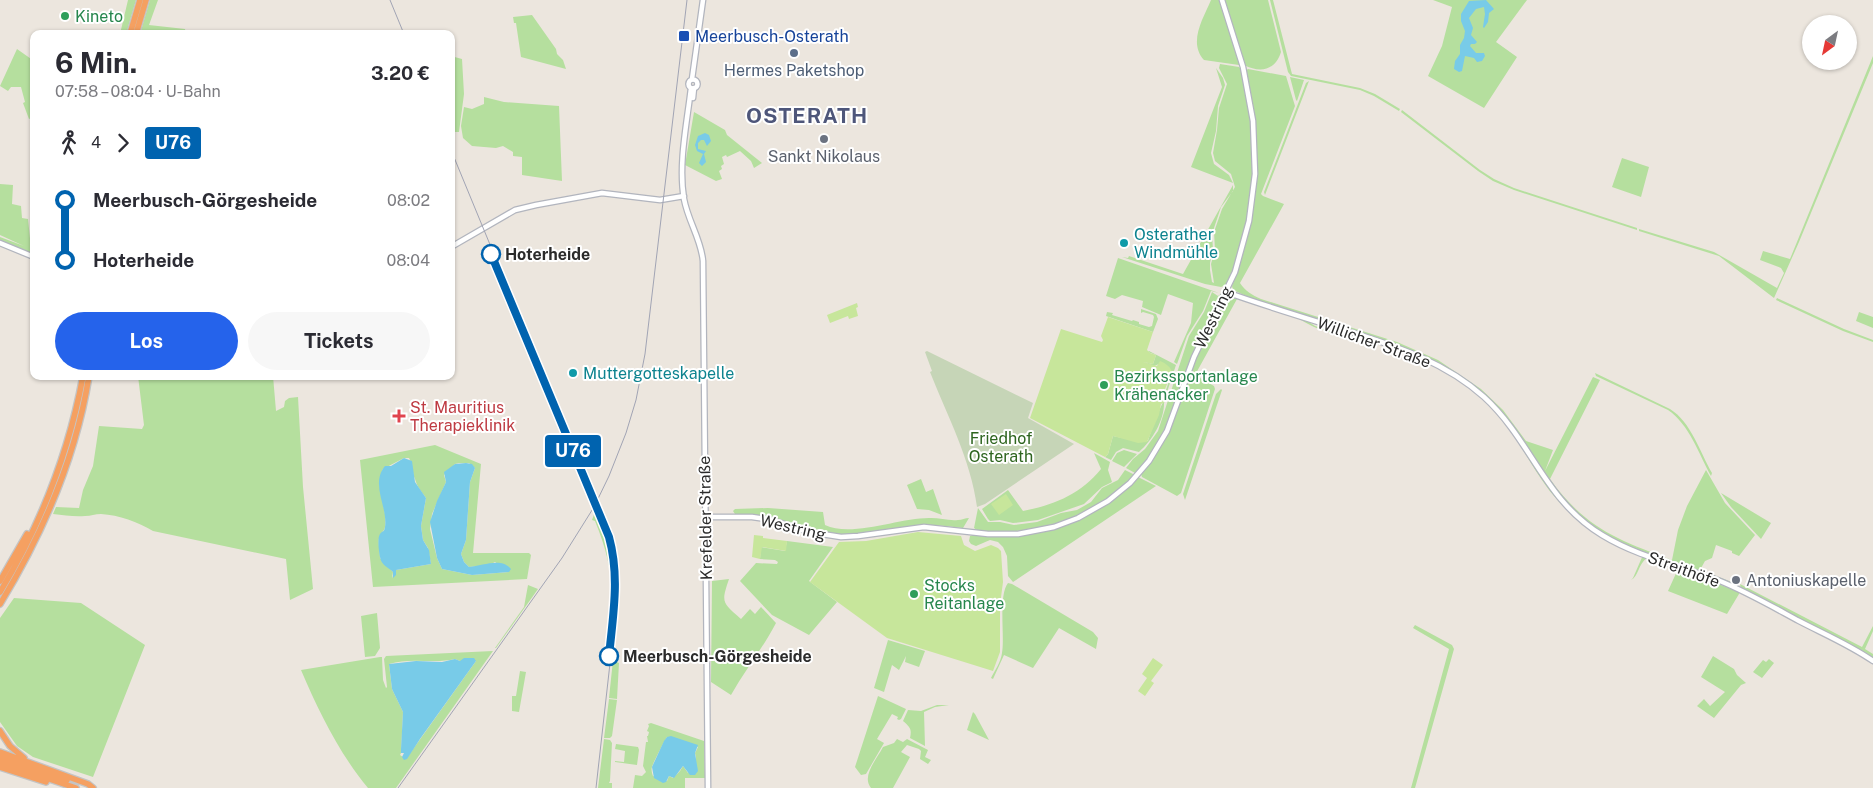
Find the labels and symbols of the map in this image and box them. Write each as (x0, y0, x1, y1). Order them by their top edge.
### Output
place label: Kineto (75, 7, 123, 26)
marker: Kineto (59, 10, 71, 22)
north arrow (1802, 15, 1858, 70)
place label: Meerbusch-Osterath (695, 27, 849, 46)
marker: Meerbusch-Osterath (677, 29, 691, 43)
marker: Hermes Paketshop (788, 47, 800, 59)
place label: Hermes Paketshop (724, 61, 864, 80)
district label: OSTERATH (746, 103, 868, 128)
marker: Sankt Nikolaus (818, 133, 830, 145)
place label: Sankt Nikolaus (768, 147, 880, 166)
place label: Osterather Windmühle (1134, 225, 1218, 262)
marker: Osterather Windmühle (1118, 237, 1130, 249)
marker: Hoterheide (481, 244, 501, 264)
place label: Hoterheide (505, 245, 590, 264)
street label: Westring (1190, 283, 1237, 352)
street label: Willicher Straße (1314, 313, 1433, 372)
place label: Muttergotteskapelle (583, 364, 734, 383)
marker: Muttergotteskapelle (567, 367, 579, 379)
place label: Bezirkssportanlage Krähenacker (1114, 367, 1258, 404)
marker: Bezirkssportanlage Krähenacker (1098, 379, 1110, 391)
place label: St. Mauritius Therapieklinik (410, 398, 515, 435)
marker: St. Mauritius Therapieklinik (392, 409, 406, 423)
park label: Friedhof Osterath (969, 429, 1033, 466)
line badge: U76 (544, 435, 602, 467)
street label: Krefelder Straße (695, 456, 716, 580)
street label: Westring (758, 511, 828, 544)
street label: Streithöfe (1645, 548, 1722, 591)
place label: Antoniuskapelle (1746, 571, 1866, 590)
marker: Antoniuskapelle (1730, 574, 1742, 586)
place label: Stocks Reitanlage (924, 576, 1004, 613)
marker: Stocks Reitanlage (908, 588, 920, 600)
marker: Meerbusch-Görgesheide (599, 646, 619, 666)
place label: Meerbusch-Görgesheide (623, 647, 812, 666)

